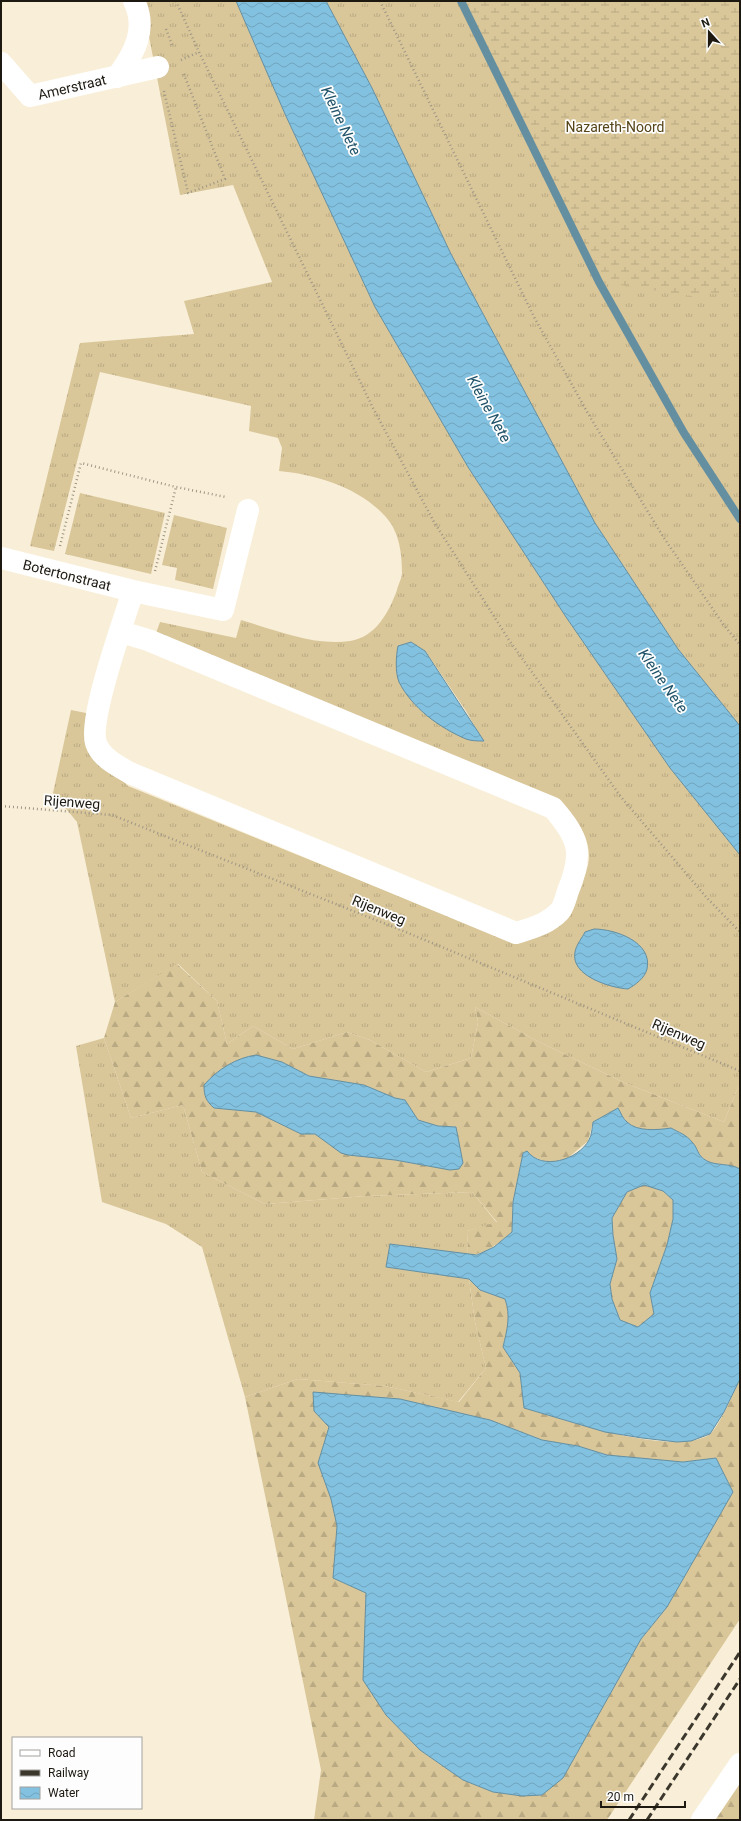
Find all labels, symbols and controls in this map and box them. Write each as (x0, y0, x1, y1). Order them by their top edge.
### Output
north arrow (689, 12, 729, 52)
text: N (700, 16, 712, 31)
street label: Amerstraat (36, 71, 108, 103)
water label: Kleine Nete (317, 84, 365, 159)
park label: Nazareth-Noord (566, 119, 664, 135)
water label: Kleine Nete (463, 372, 515, 446)
street label: Botertonstraat (21, 556, 113, 594)
water label: Kleine Nete (634, 646, 692, 717)
street label: Rijenweg (43, 792, 101, 812)
street label: Rijenweg (350, 892, 408, 928)
street label: Rijenweg (650, 1016, 708, 1052)
legend (12, 1737, 142, 1809)
text: Road (48, 1746, 76, 1760)
text: Railway (48, 1766, 89, 1780)
scale bar (601, 1783, 685, 1809)
text: Water (48, 1786, 79, 1800)
text: 20 m (607, 1790, 634, 1804)

